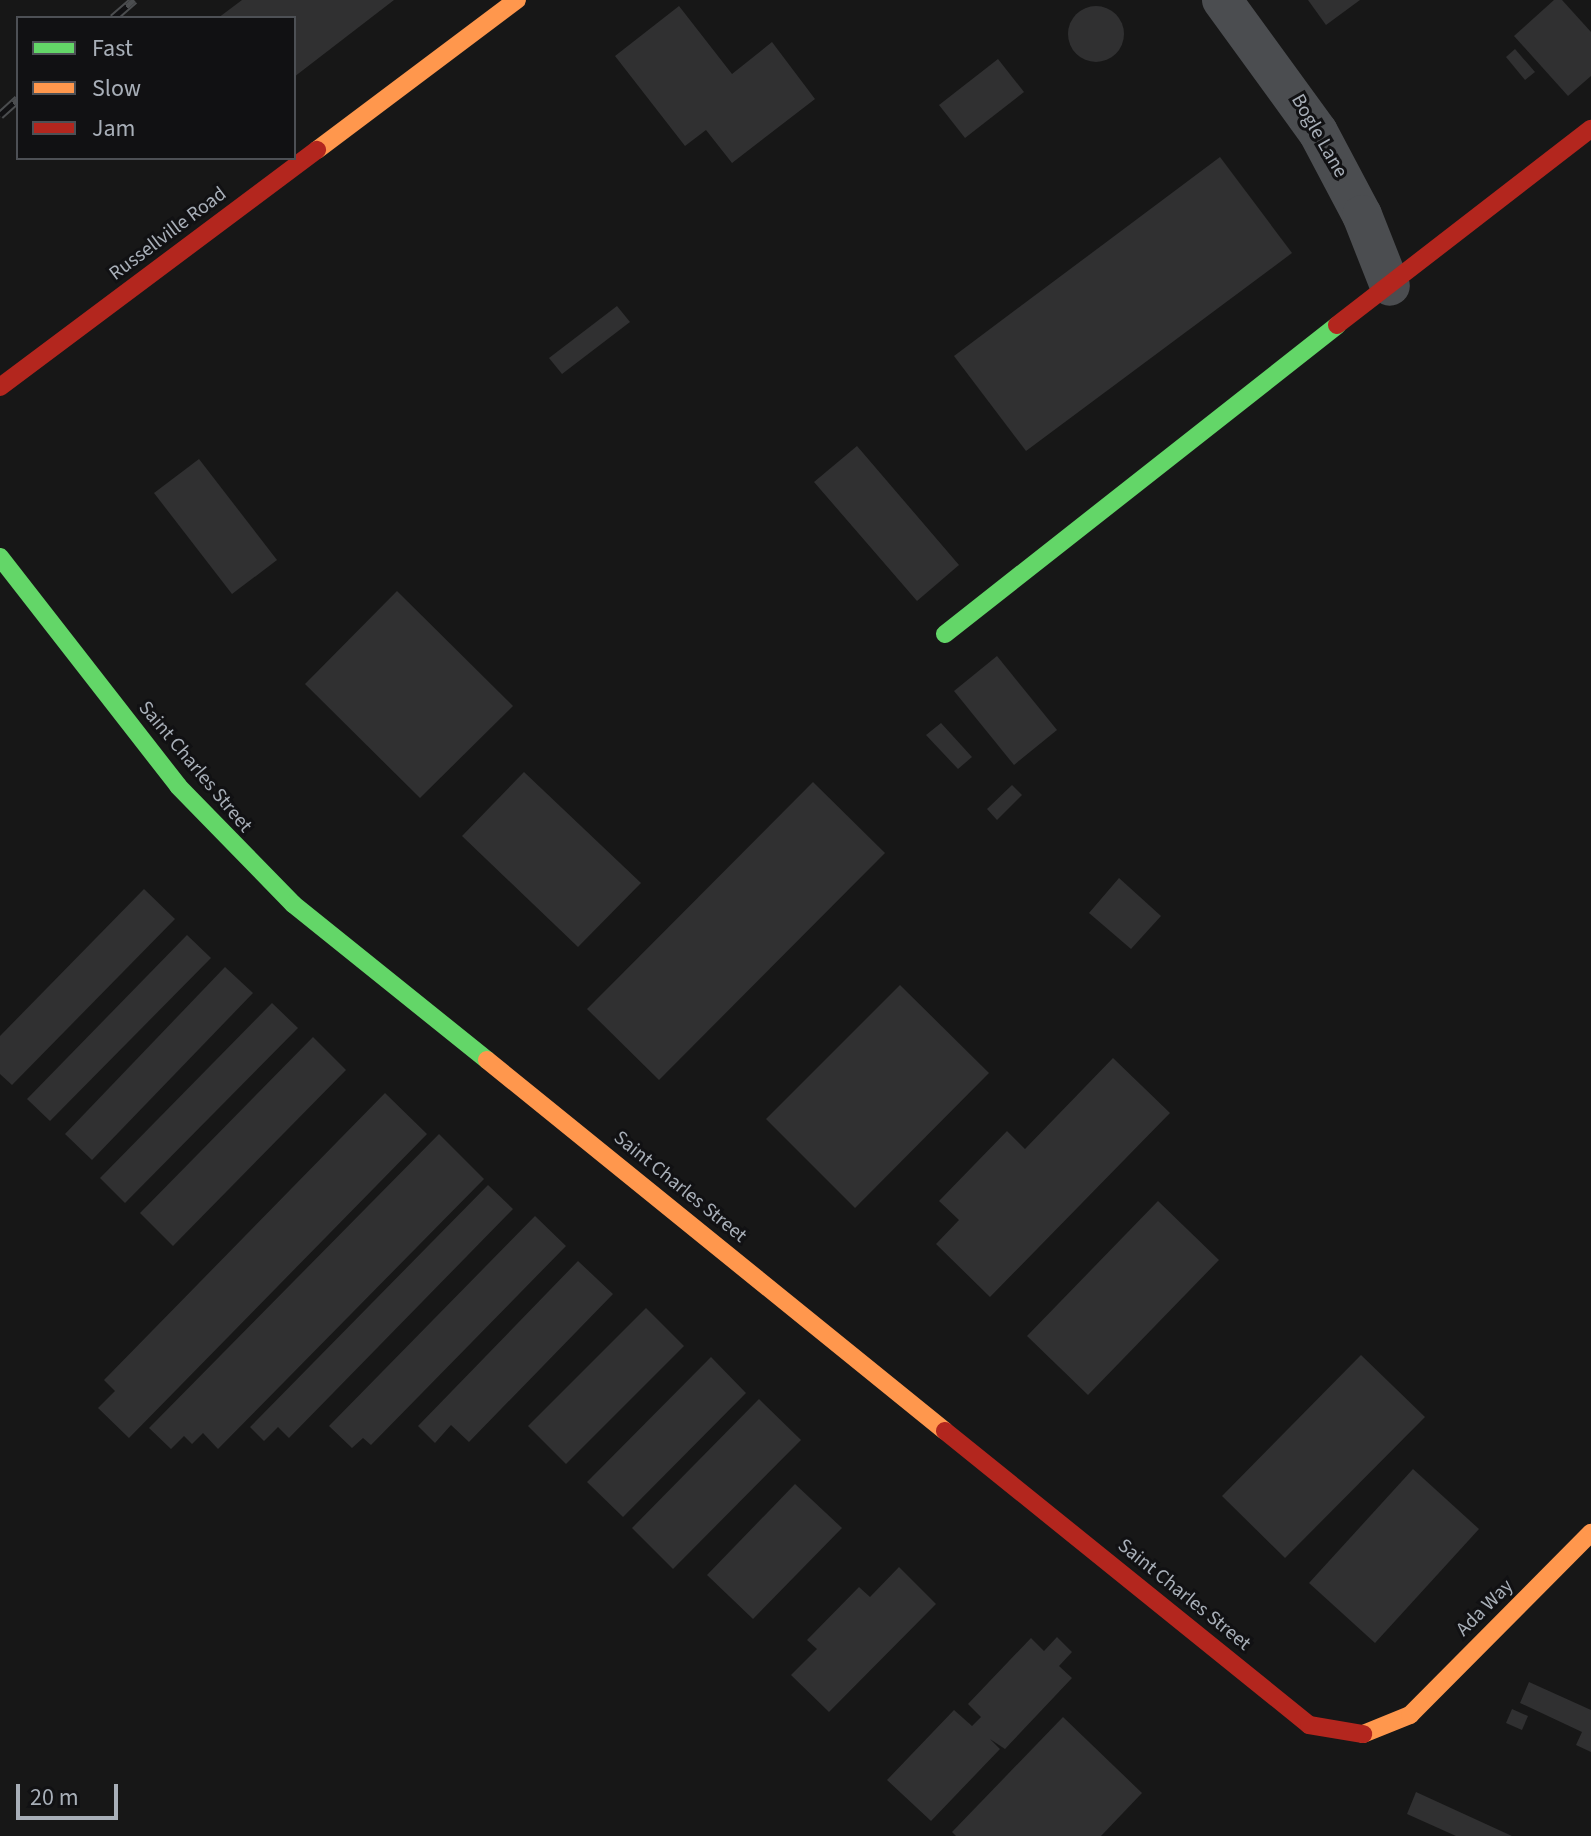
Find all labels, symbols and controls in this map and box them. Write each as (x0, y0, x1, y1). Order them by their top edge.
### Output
legend (16, 16, 296, 160)
text: Fast (92, 31, 133, 66)
text: Slow (92, 71, 141, 106)
street label: Bogle Lane (1286, 90, 1352, 182)
text: Jam (92, 111, 136, 146)
street label: Russellville Road (105, 182, 231, 286)
street label: Saint Charles Street (133, 696, 257, 838)
street label: Saint Charles Street (609, 1126, 751, 1248)
street label: Saint Charles Street (1113, 1534, 1255, 1656)
street label: Ada Way (1451, 1574, 1519, 1642)
scale bar (20, 1768, 122, 1818)
text: 20 m (30, 1780, 79, 1815)

